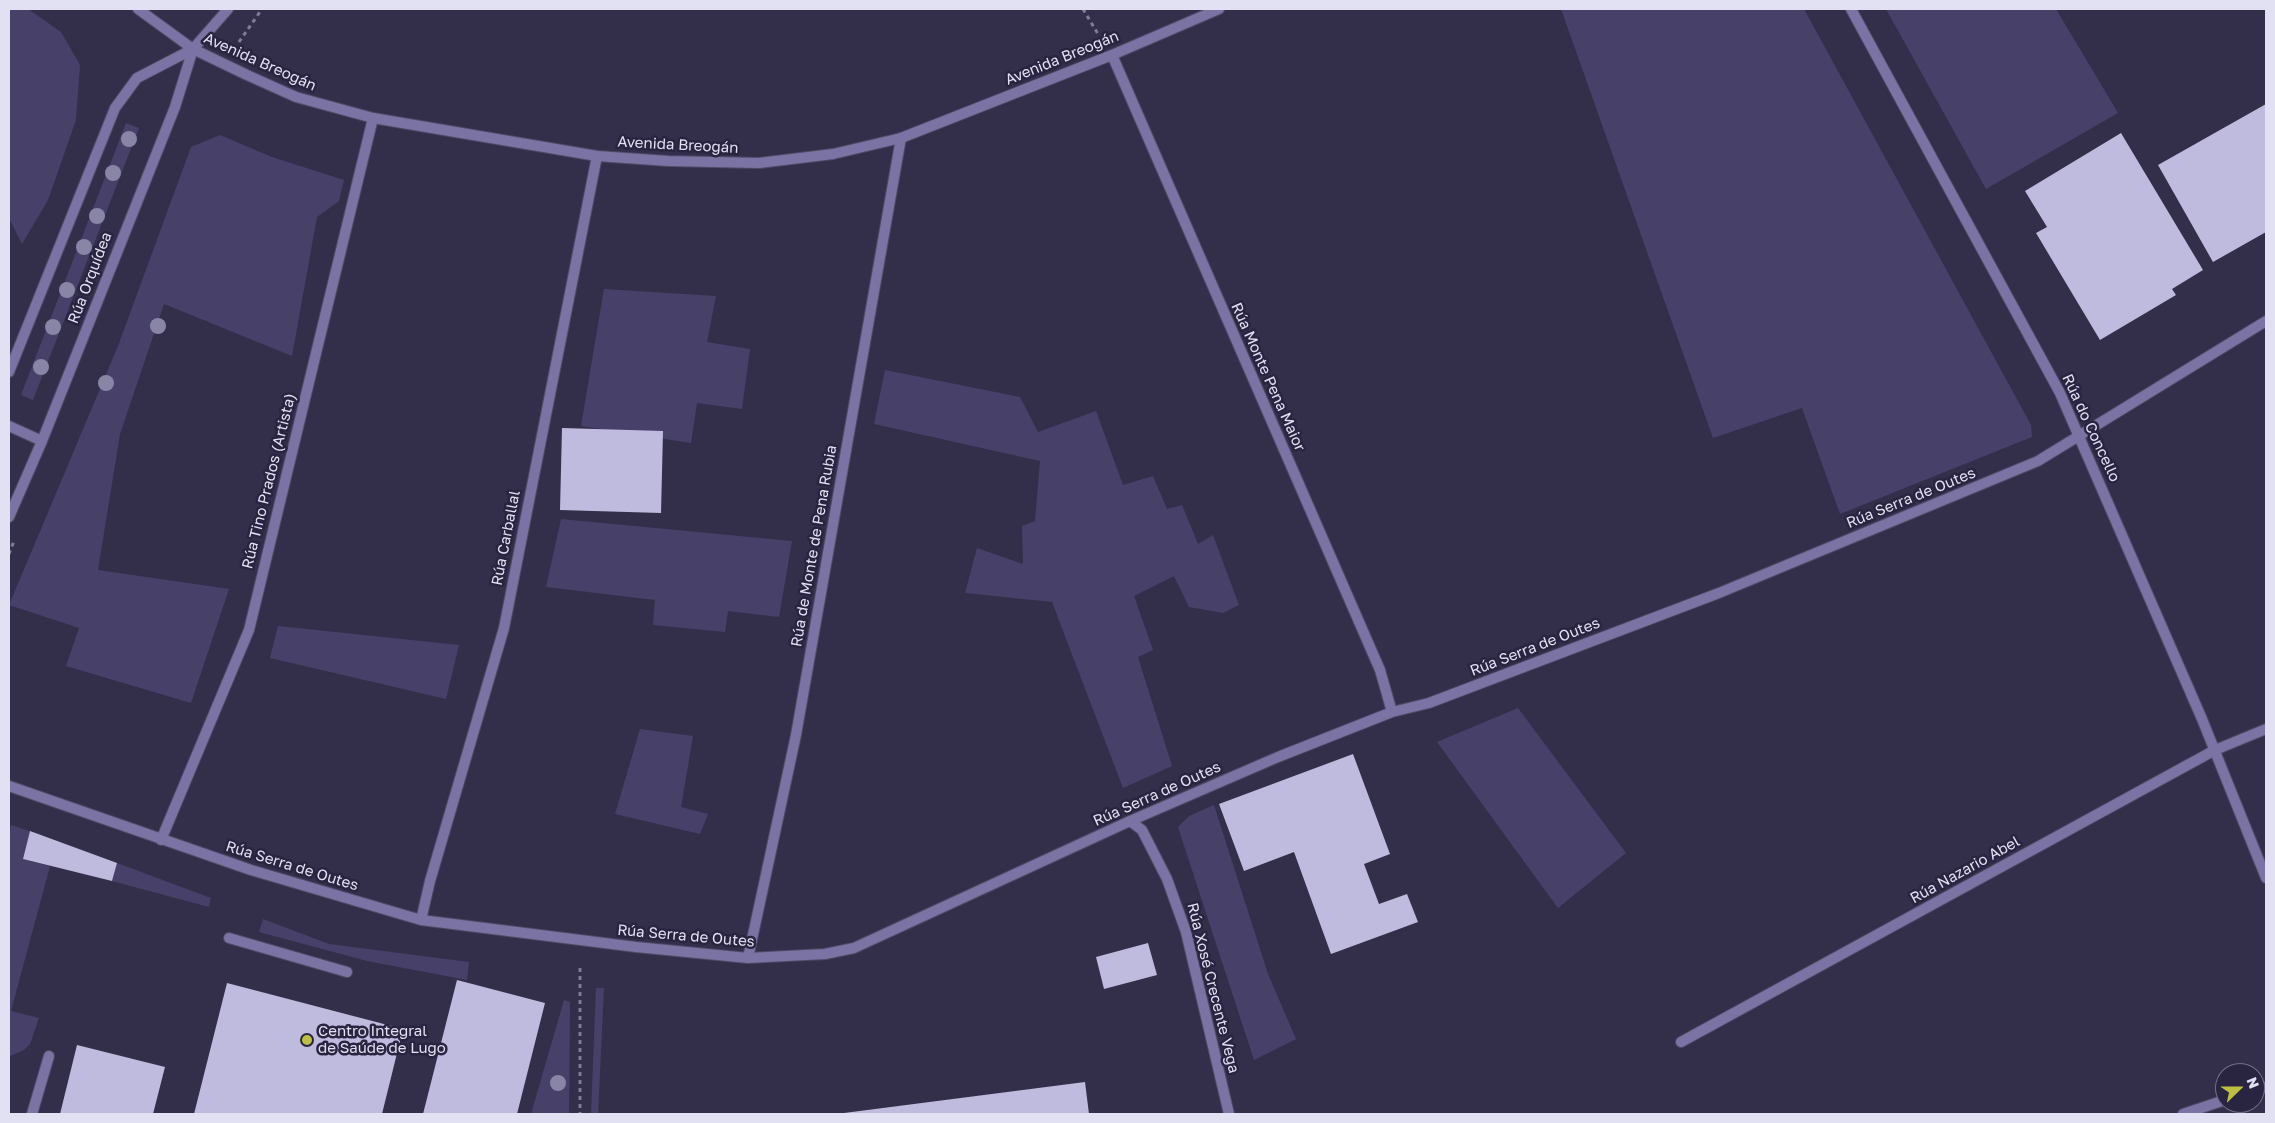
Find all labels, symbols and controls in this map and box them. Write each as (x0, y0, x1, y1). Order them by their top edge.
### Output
street label: Avenida Breogán (1003, 27, 1121, 89)
street label: Avenida Breogán (201, 29, 319, 95)
street label: Avenida Breogán (617, 133, 739, 157)
street label: Rúa Orquídea (64, 230, 116, 326)
street label: Rúa Monte Pena Maior (1227, 300, 1309, 454)
street label: Rúa do Concello (2058, 371, 2124, 485)
street label: Rúa Tino Prados (Artista) (238, 391, 300, 571)
street label: Rúa de Monte de Pena Rubia (787, 444, 841, 648)
street label: Rúa Serra de Outes (1844, 464, 1978, 532)
street label: Rúa Carballal (488, 489, 524, 587)
street label: Rúa Serra de Outes (1467, 614, 1603, 680)
street label: Rúa Serra de Outes (1090, 758, 1224, 830)
street label: Rúa Nazario Abel (1907, 832, 2023, 908)
street label: Rúa Serra de Outes (223, 837, 361, 895)
street label: Rúa Xosé Crecente Vega (1183, 901, 1243, 1075)
street label: Rúa Serra de Outes (617, 921, 755, 951)
place label: Centro Integral de Saúde de Lugo (318, 1022, 446, 1057)
marker: Centro Integral de Saúde de Lugo (300, 1033, 314, 1047)
north arrow (2215, 1063, 2265, 1113)
text: N (2244, 1074, 2263, 1091)

